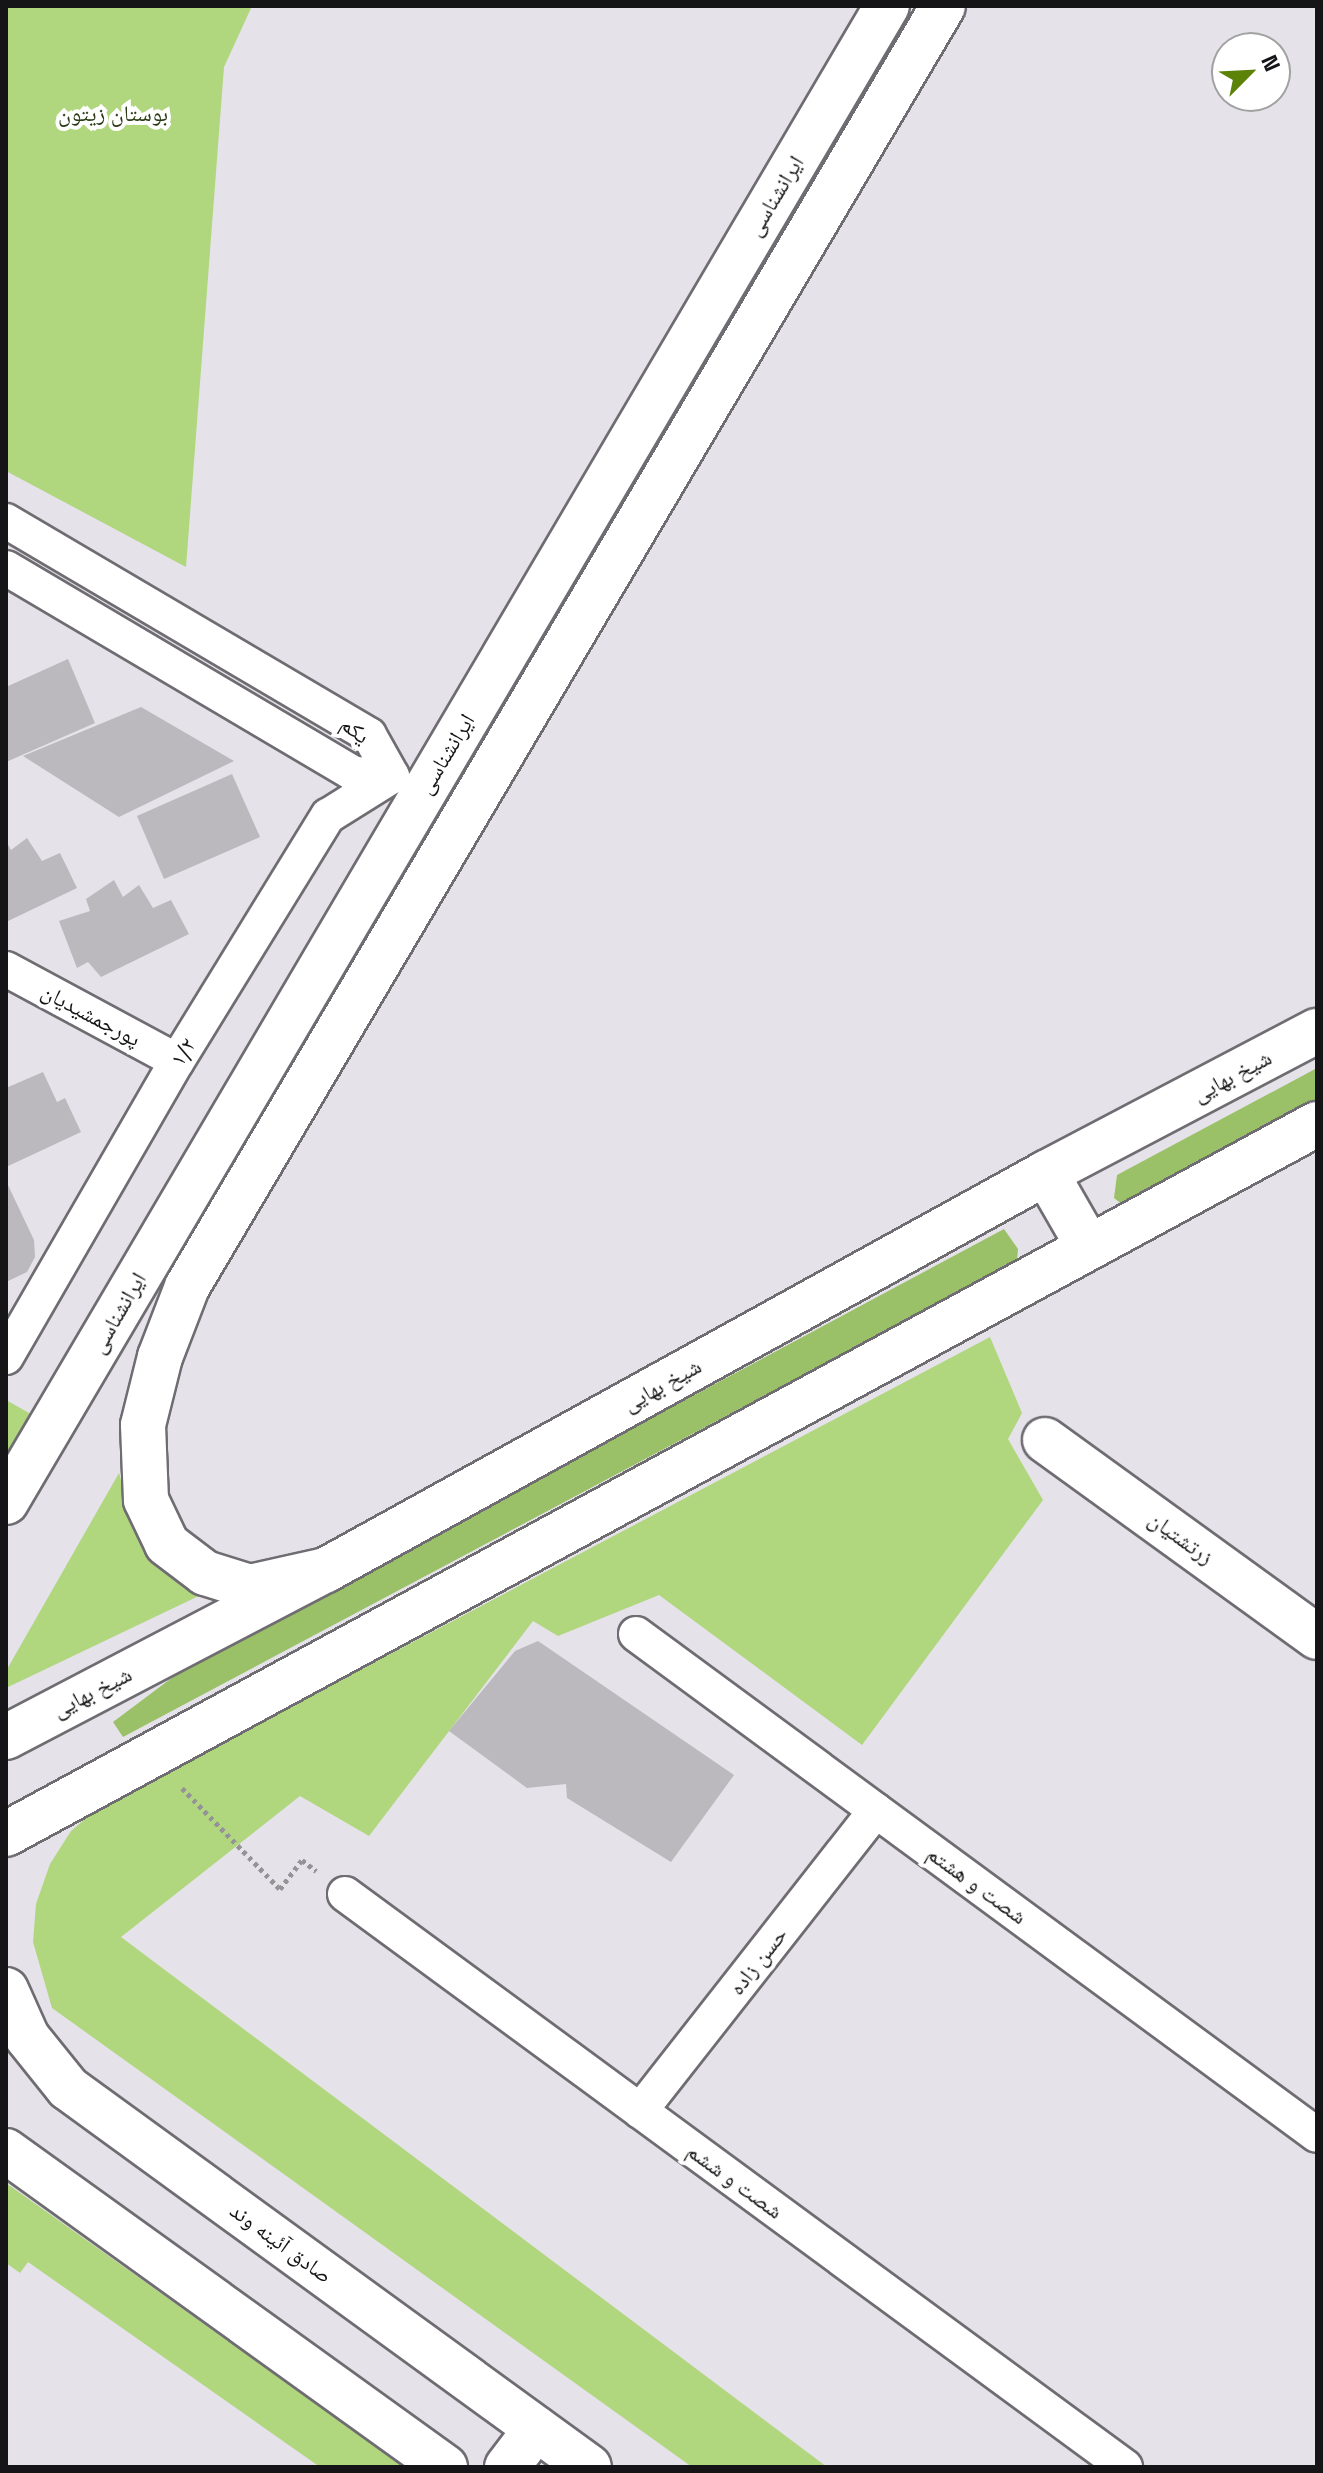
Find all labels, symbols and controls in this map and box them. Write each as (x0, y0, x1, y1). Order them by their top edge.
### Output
north arrow (1211, 32, 1291, 112)
text: N (1255, 51, 1287, 75)
park label: بوستان زیتون (58, 101, 168, 127)
street label: ایرانشناسی (741, 151, 809, 241)
street label: ایرانشناسی (412, 709, 480, 799)
street label: یکم (335, 711, 375, 749)
street label: پورجمشیدیان (37, 978, 145, 1052)
street label: ۱/۲ (165, 1033, 201, 1071)
street label: شیخ بهایی (1188, 1044, 1276, 1108)
street label: ایرانشناسی (84, 1268, 152, 1358)
street label: شیخ بهایی (618, 1353, 706, 1417)
street label: زرتشتیان (1144, 1506, 1218, 1570)
street label: شیخ بهایی (48, 1661, 136, 1723)
street label: شصت و هشتم (922, 1840, 1032, 1930)
street label: حسن زاده (723, 1922, 793, 2000)
street label: شصت و ششم (682, 2137, 788, 2225)
street label: صادق آئینه وند (225, 2197, 337, 2289)

